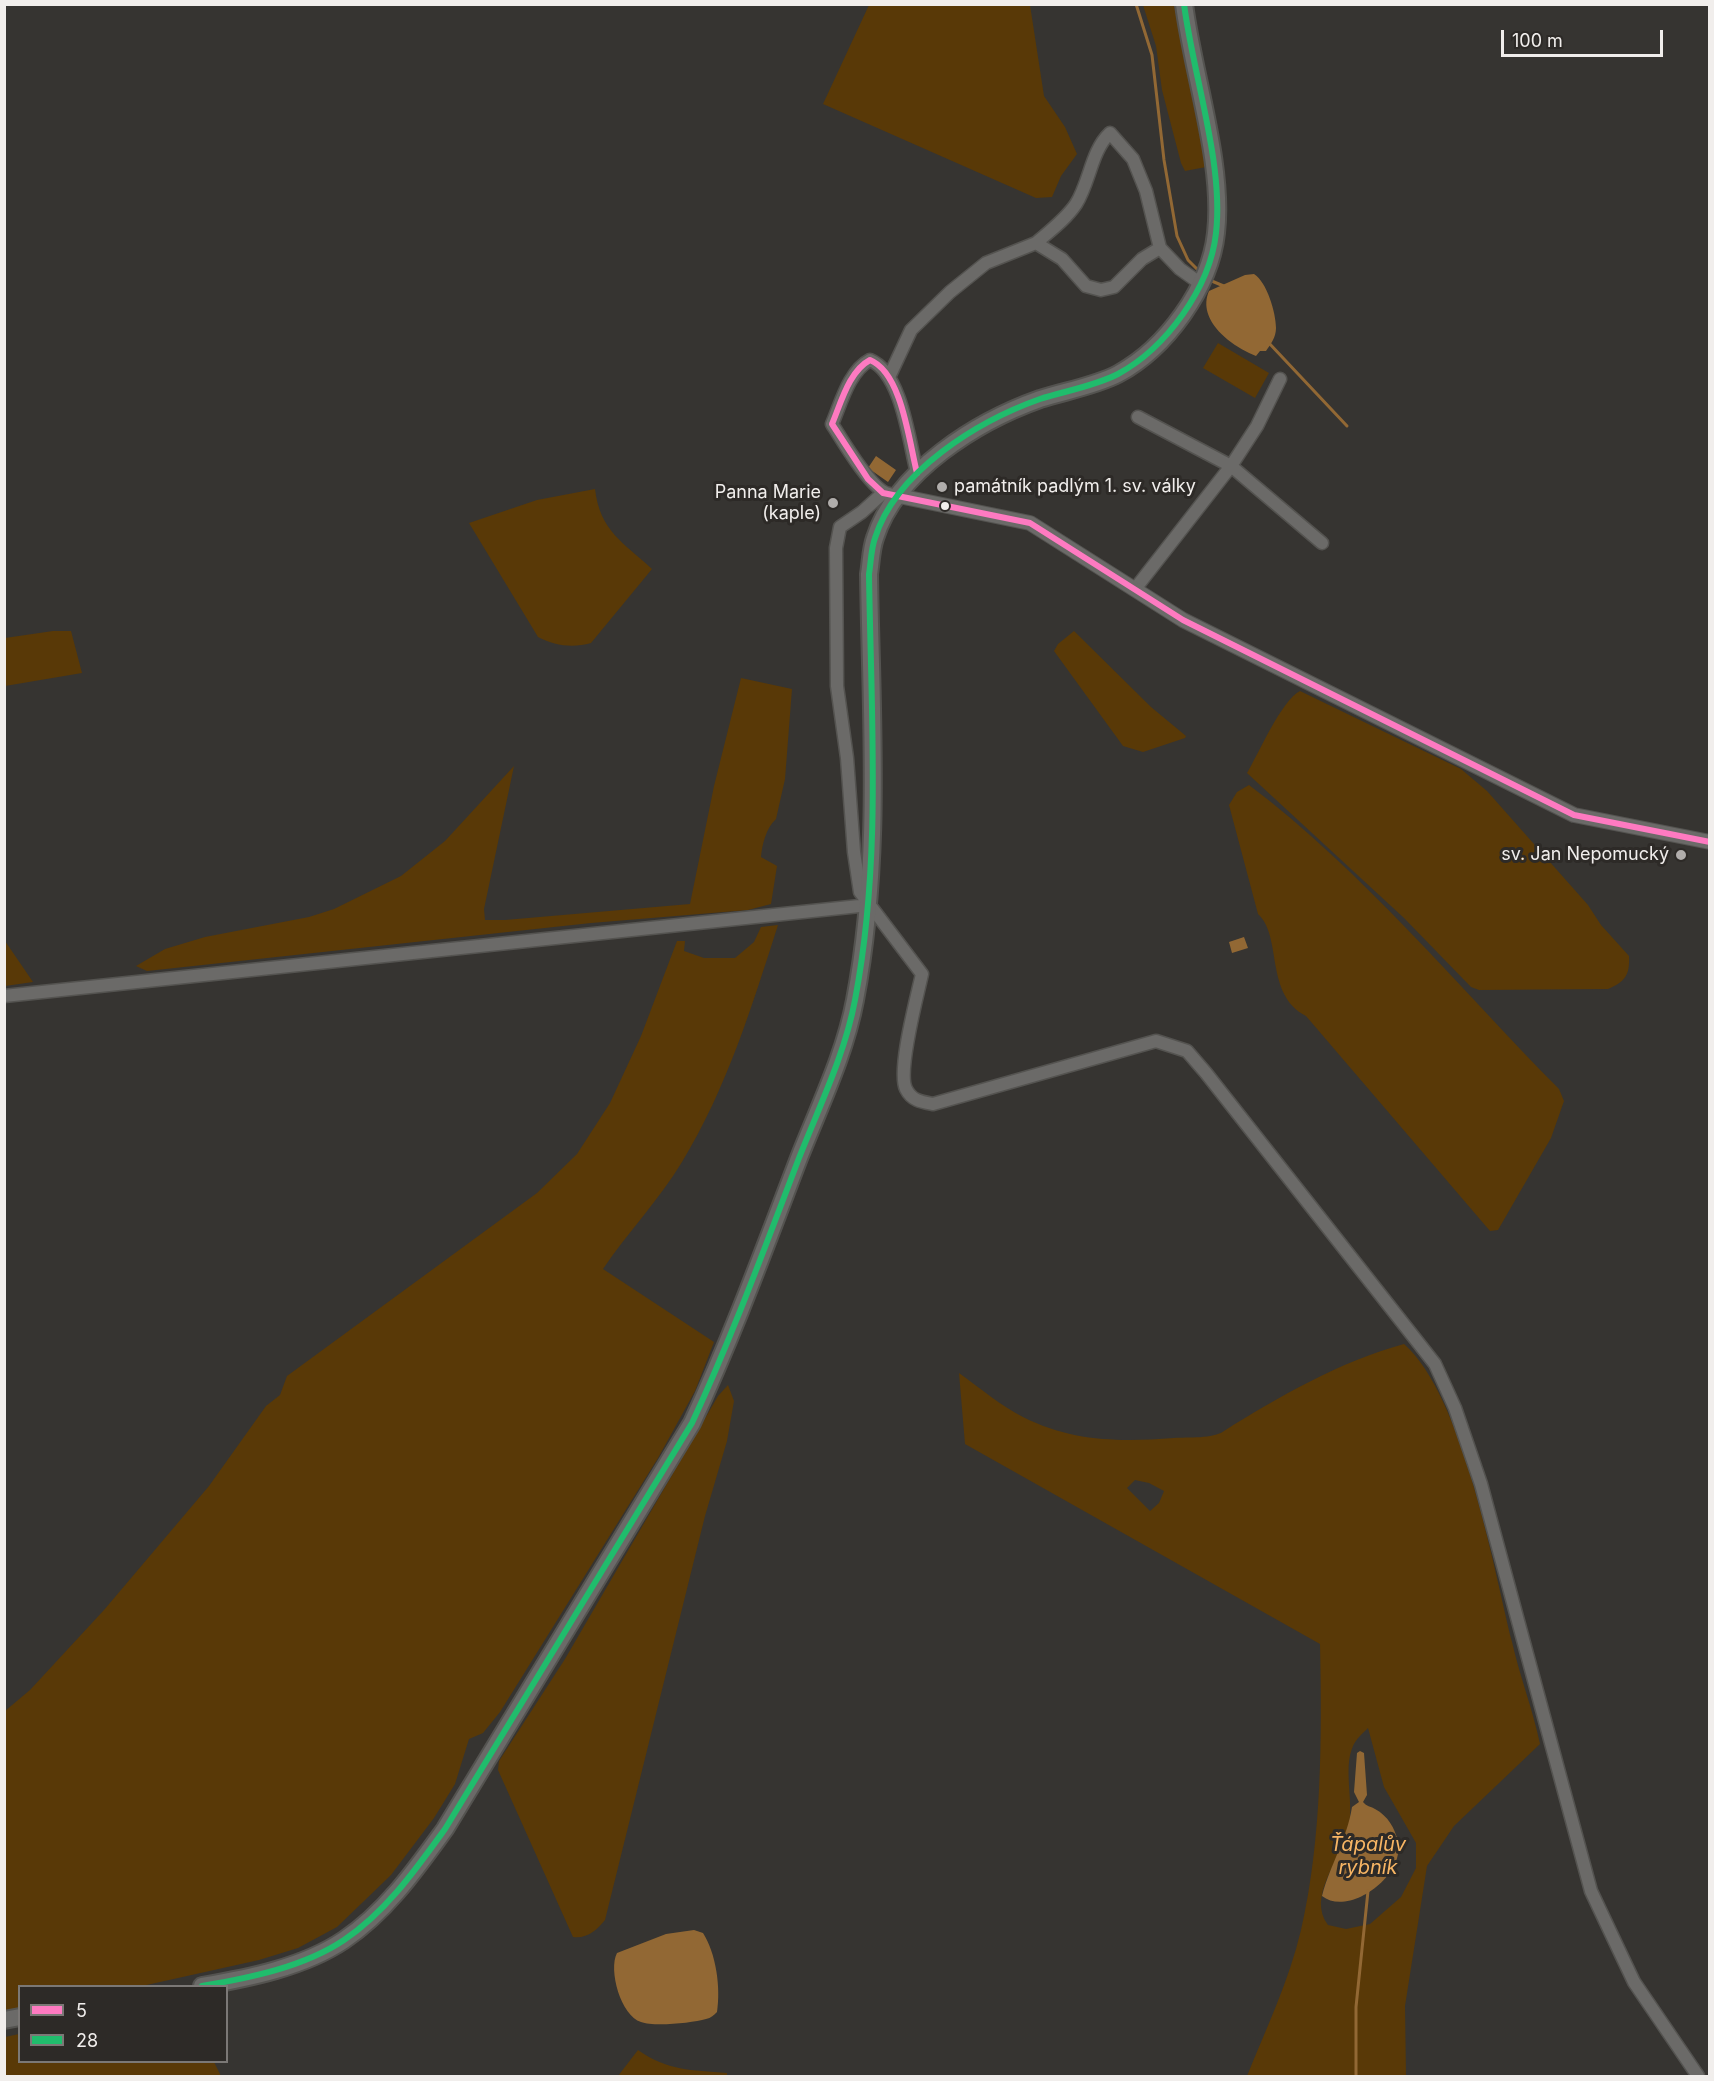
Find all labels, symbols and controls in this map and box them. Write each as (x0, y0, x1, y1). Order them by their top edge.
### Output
scale bar (1504, 18, 1666, 56)
text: 100 m (1512, 30, 1563, 51)
place label: památník padlým 1. sv. války (954, 476, 1196, 498)
marker: památník padlým 1. sv. války (935, 480, 949, 494)
place label: Panna Marie (kaple) (715, 482, 821, 524)
marker: Panna Marie (kaple) (826, 496, 840, 510)
unlabelled marker (939, 500, 951, 512)
place label: sv. Jan Nepomucký (1501, 844, 1669, 866)
marker: sv. Jan Nepomucký (1674, 848, 1688, 862)
water label: Ťápalův rybník (1330, 1833, 1406, 1880)
legend (18, 1985, 228, 2063)
text: 5 (76, 2000, 87, 2021)
text: 28 (76, 2030, 98, 2051)

